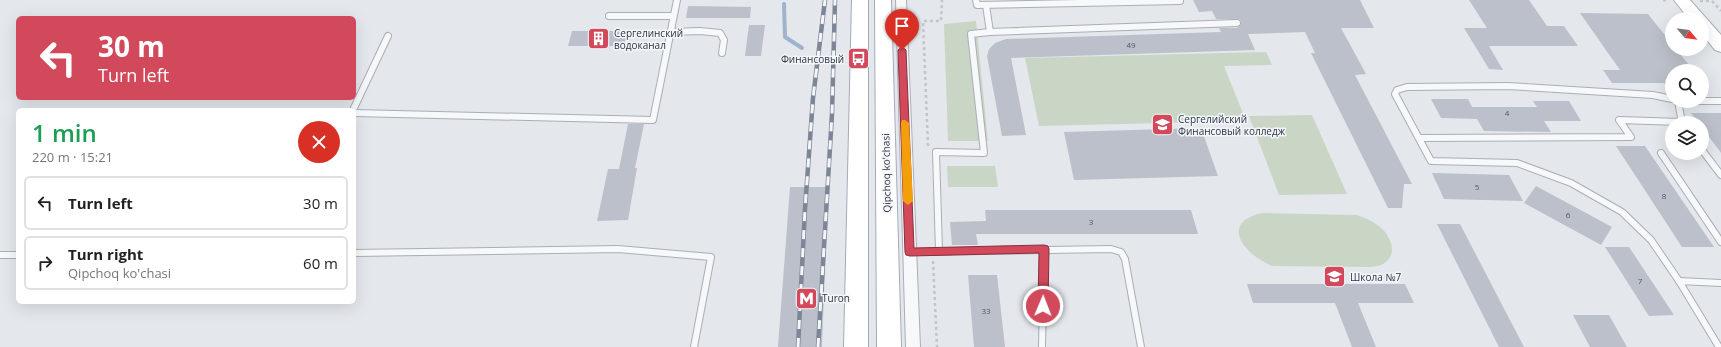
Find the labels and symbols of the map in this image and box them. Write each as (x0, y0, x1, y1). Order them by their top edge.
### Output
pin (885, 9, 919, 50)
north arrow (1665, 12, 1709, 56)
building icon: Сергелинский водоканал (585, 26, 611, 52)
place label: Сергелинский водоканал (614, 26, 683, 52)
house number: 49 (1126, 39, 1136, 50)
bus stop icon: Финансовый (846, 46, 872, 72)
place label: Финансовый (781, 52, 844, 66)
house number: 4 (1505, 107, 1510, 118)
school or university icon: Сергелийский Финансовый колледж (1150, 112, 1176, 138)
place label: Сергелийский Финансовый колледж (1178, 112, 1286, 138)
street label: Qipchoq ko'chasi (878, 133, 894, 213)
house number: 5 (1475, 181, 1480, 192)
house number: 8 (1662, 190, 1667, 201)
house number: 6 (1566, 209, 1571, 220)
house number: 3 (1089, 216, 1094, 227)
school or university icon: Школа №7 (1321, 264, 1347, 290)
place label: Школа №7 (1350, 270, 1402, 284)
house number: 7 (1638, 275, 1643, 286)
metro station icon: Turon (793, 285, 819, 311)
position arrow (1022, 285, 1064, 327)
place label: Turon (822, 291, 850, 305)
house number: 33 (981, 305, 991, 316)

